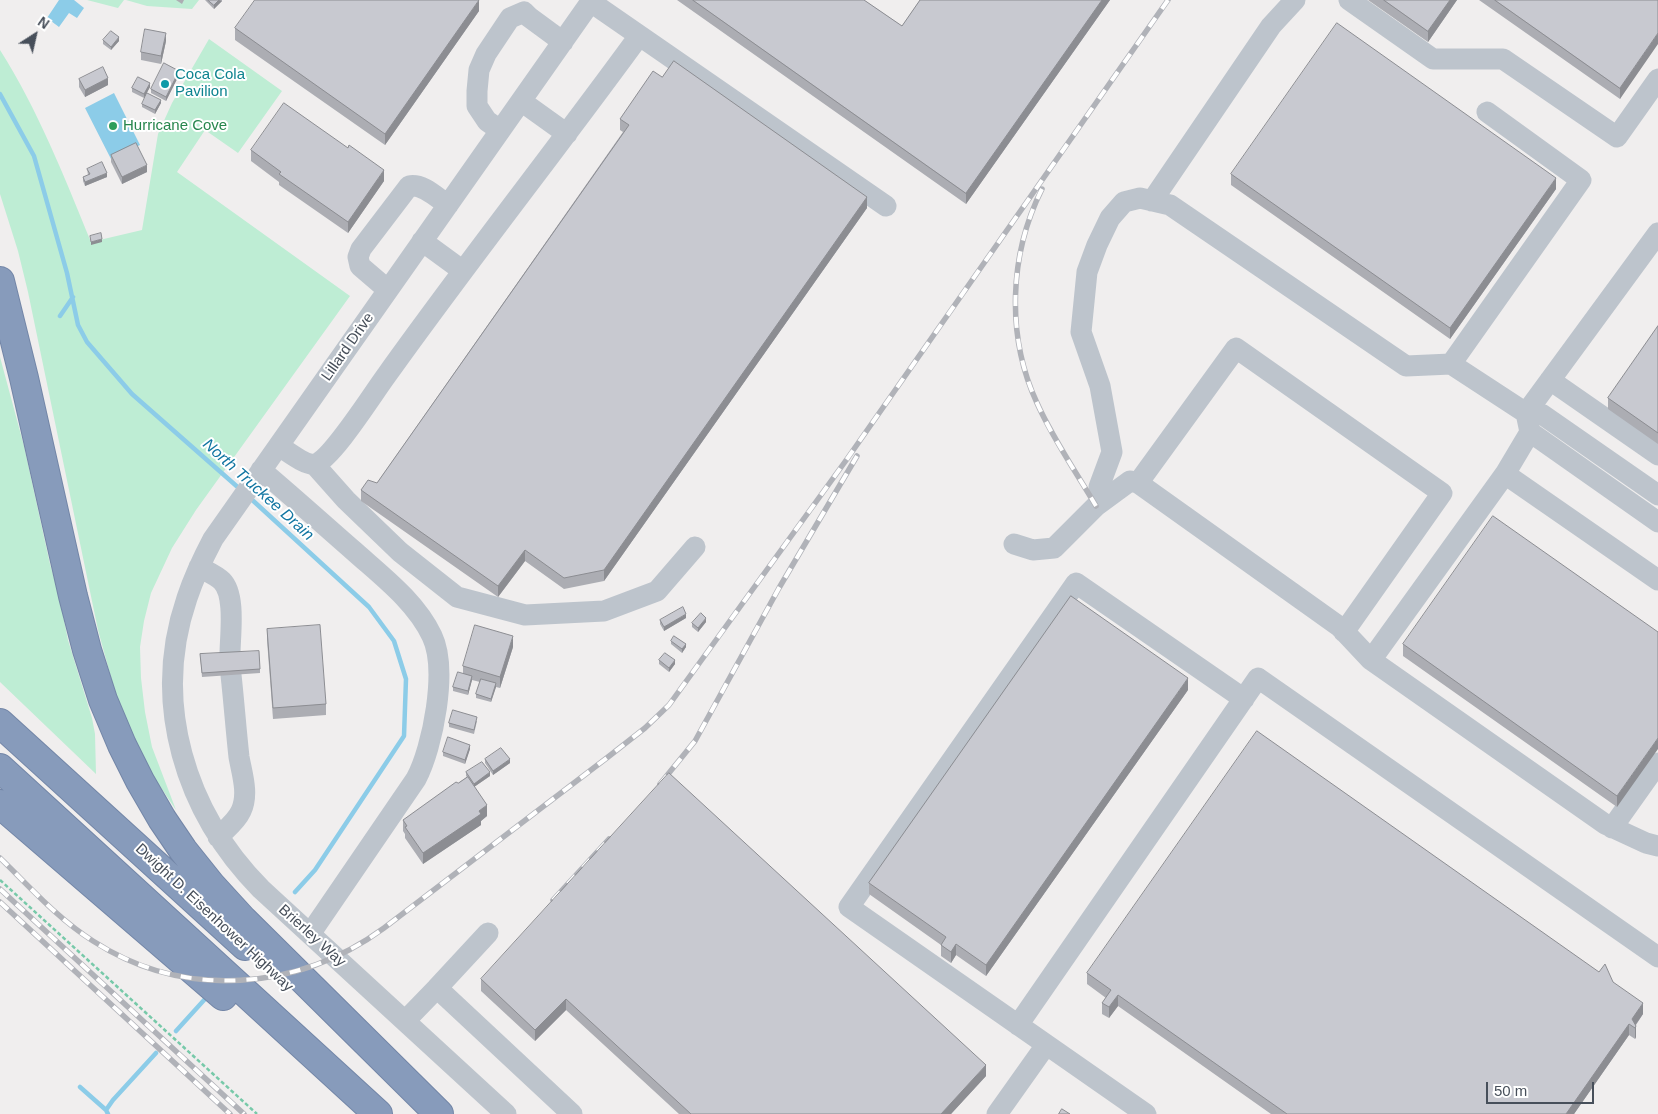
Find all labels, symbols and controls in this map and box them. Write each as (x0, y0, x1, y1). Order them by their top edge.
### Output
north arrow (10, 10, 60, 60)
text: N (35, 13, 52, 32)
place label: Coca Cola Pavilion (175, 66, 245, 101)
marker: Coca Cola Pavilion (159, 78, 171, 90)
place label: Hurricane Cove (123, 117, 227, 135)
marker: Hurricane Cove (107, 120, 119, 132)
street label: Lillard Drive (318, 309, 378, 385)
water label: North Truckee Drain (198, 435, 318, 545)
street label: Dwight D. Eisenhower Highway (131, 840, 297, 996)
street label: Brierley Way (275, 901, 349, 971)
scale bar (1488, 1072, 1596, 1104)
text: 50 m (1494, 1082, 1527, 1099)

